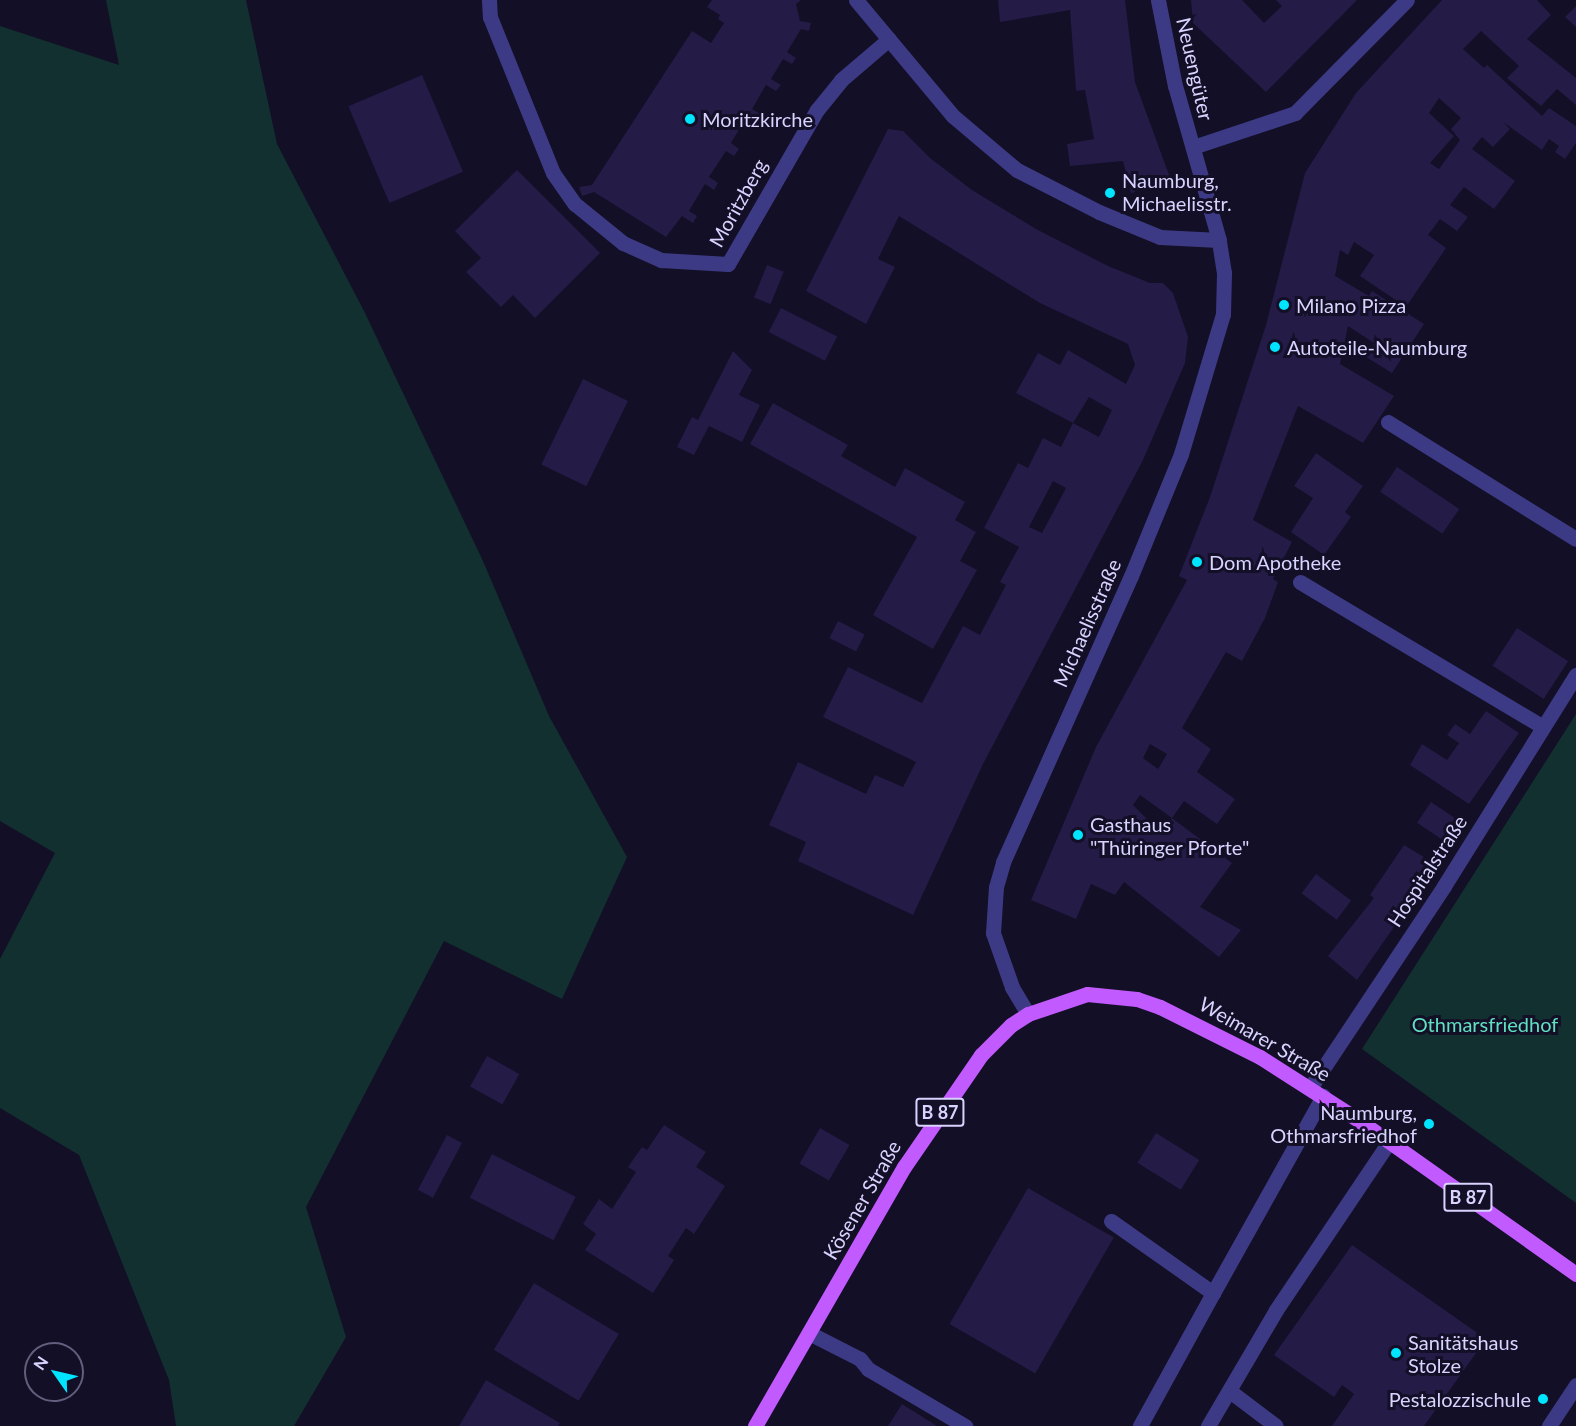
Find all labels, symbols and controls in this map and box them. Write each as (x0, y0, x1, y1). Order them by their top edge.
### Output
street label: Neuengüter (1172, 15, 1218, 123)
place label: Moritzkirche (702, 107, 813, 131)
marker: Moritzkirche (683, 112, 697, 126)
street label: Moritzberg (704, 155, 772, 251)
place label: Naumburg, Michaelisstr. (1122, 169, 1232, 216)
marker: Naumburg, Michaelisstr. (1103, 186, 1117, 200)
place label: Milano Pizza (1296, 293, 1406, 317)
marker: Milano Pizza (1277, 298, 1291, 312)
place label: Autoteile-Naumburg (1287, 335, 1467, 359)
marker: Autoteile-Naumburg (1268, 340, 1282, 354)
place label: Dom Apotheke (1209, 550, 1342, 574)
street label: Michaelisstraße (1048, 555, 1126, 691)
marker: Dom Apotheke (1190, 555, 1204, 569)
street label: Hospitalstraße (1382, 811, 1472, 931)
place label: Gasthaus "Thüringer Pforte" (1090, 812, 1250, 859)
marker: Gasthaus "Thüringer Pforte" (1071, 828, 1085, 842)
street label: Weimarer Straße (1195, 992, 1335, 1086)
park label: Othmarsfriedhof (1412, 1012, 1558, 1036)
road number: B 87 (914, 1097, 966, 1127)
place label: Naumburg, Othmarsfriedhof (1270, 1100, 1417, 1147)
marker: Naumburg, Othmarsfriedhof (1422, 1117, 1436, 1131)
street label: Kösener Straße (818, 1136, 906, 1264)
road number: B 87 (1442, 1182, 1494, 1212)
place label: Sanitätshaus Stolze (1408, 1330, 1518, 1377)
north arrow (24, 1342, 84, 1402)
marker: Sanitätshaus Stolze (1389, 1346, 1403, 1360)
text: N (29, 1352, 52, 1373)
place label: Pestalozzischule (1389, 1387, 1531, 1411)
marker: Pestalozzischule (1536, 1392, 1550, 1406)

